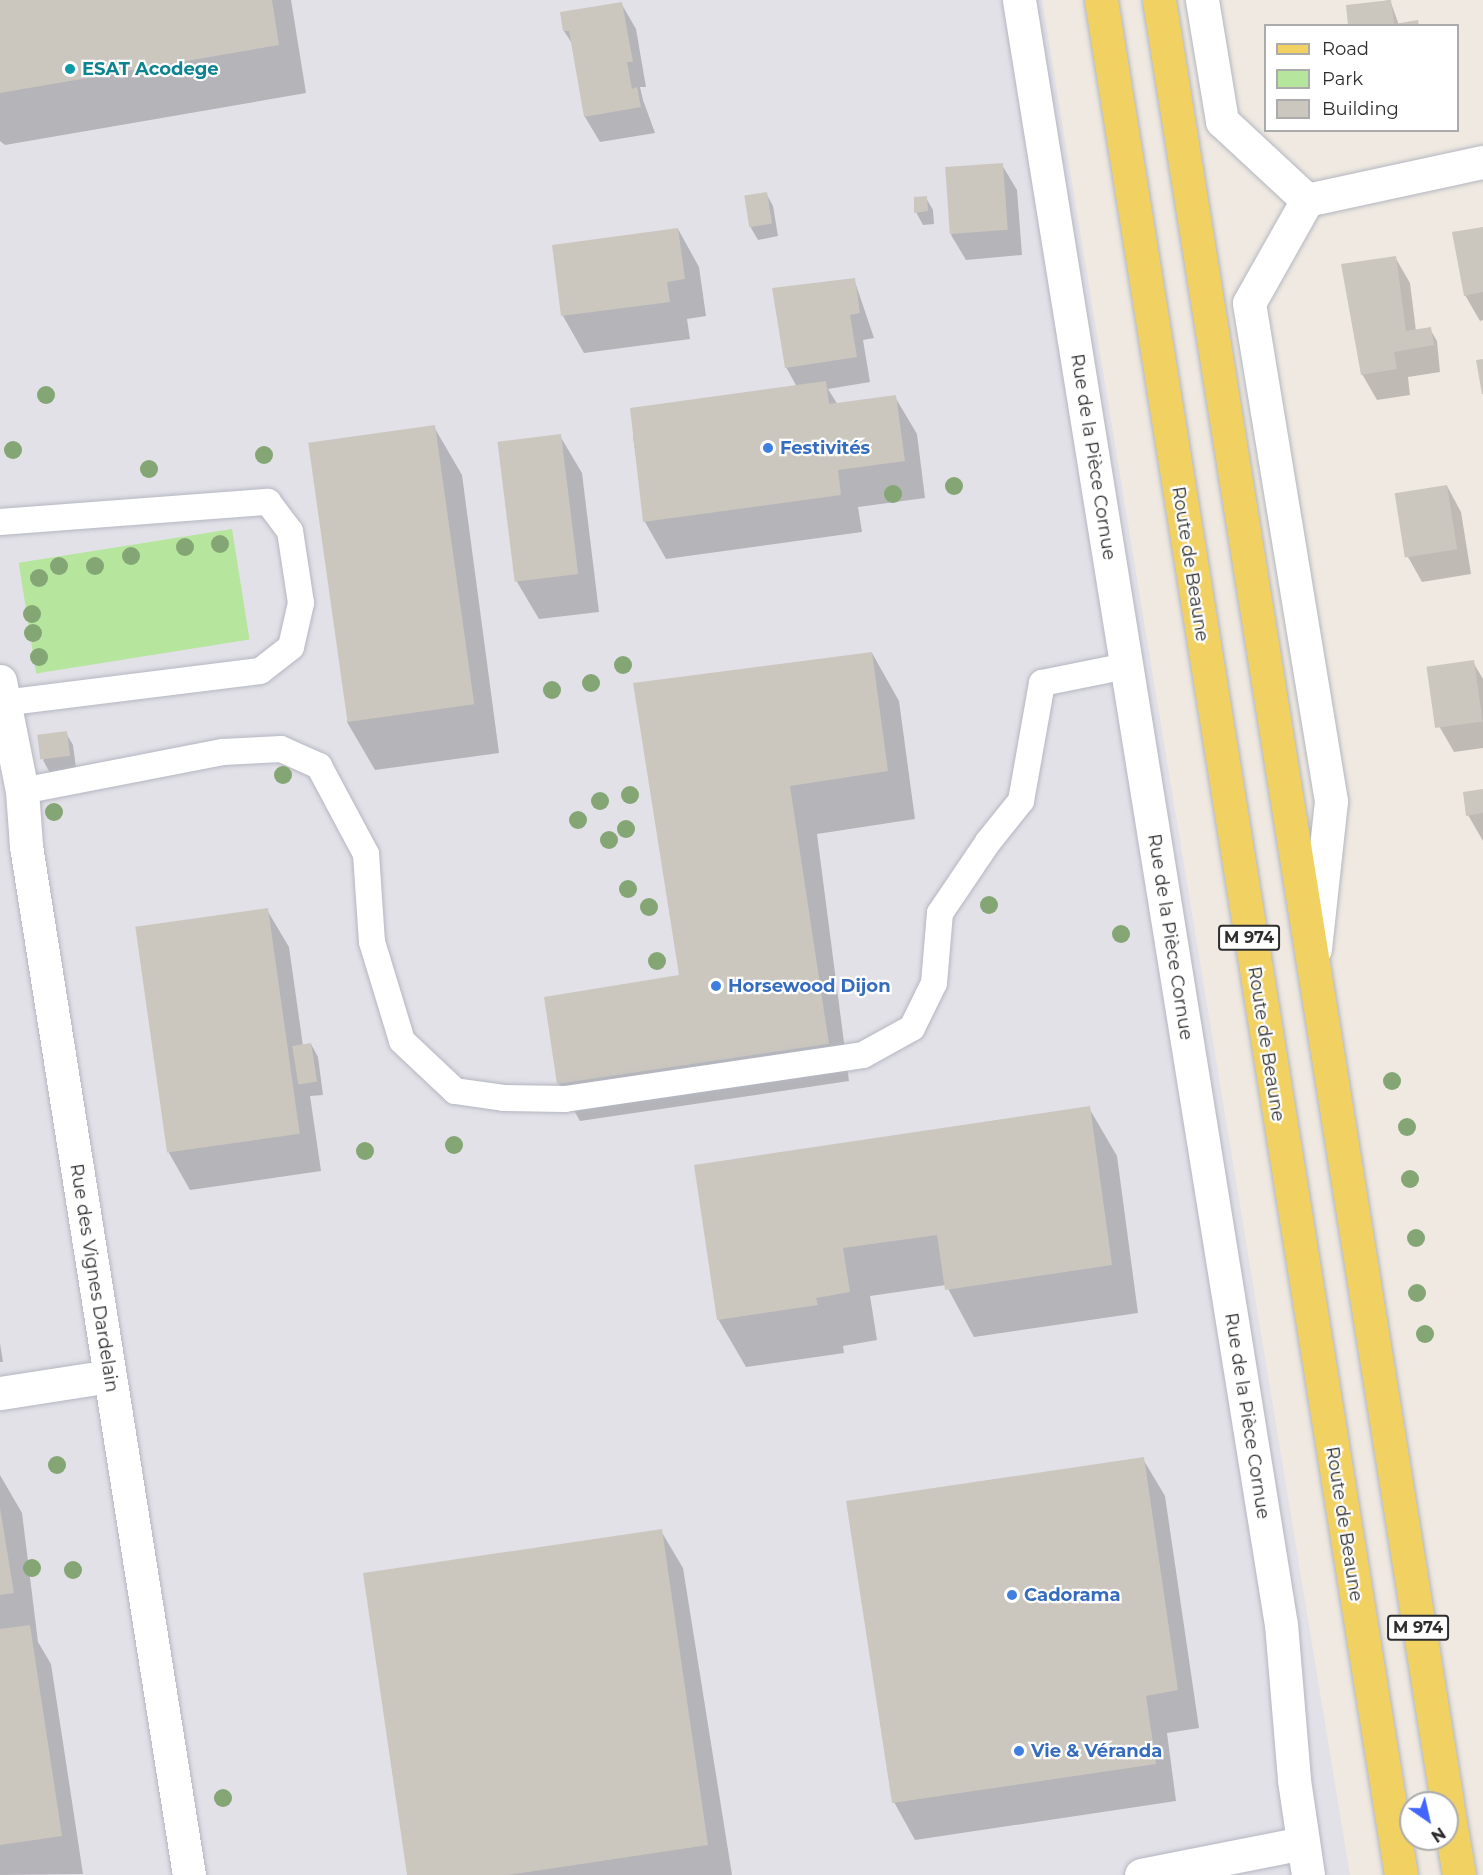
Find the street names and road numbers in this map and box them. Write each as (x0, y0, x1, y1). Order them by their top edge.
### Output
street label: Rue de la Pièce Cornue (1066, 352, 1120, 562)
street label: Route de Beaune (1167, 485, 1213, 643)
street label: Rue de la Pièce Cornue (1143, 832, 1197, 1042)
road number: M 974 (1218, 925, 1280, 951)
street label: Route de Beaune (1243, 965, 1289, 1123)
street label: Rue des Vignes Dardelain (65, 1162, 123, 1394)
street label: Rue de la Pièce Cornue (1220, 1311, 1274, 1521)
street label: Route de Beaune (1321, 1445, 1367, 1603)
road number: M 974 (1386, 1615, 1450, 1641)

